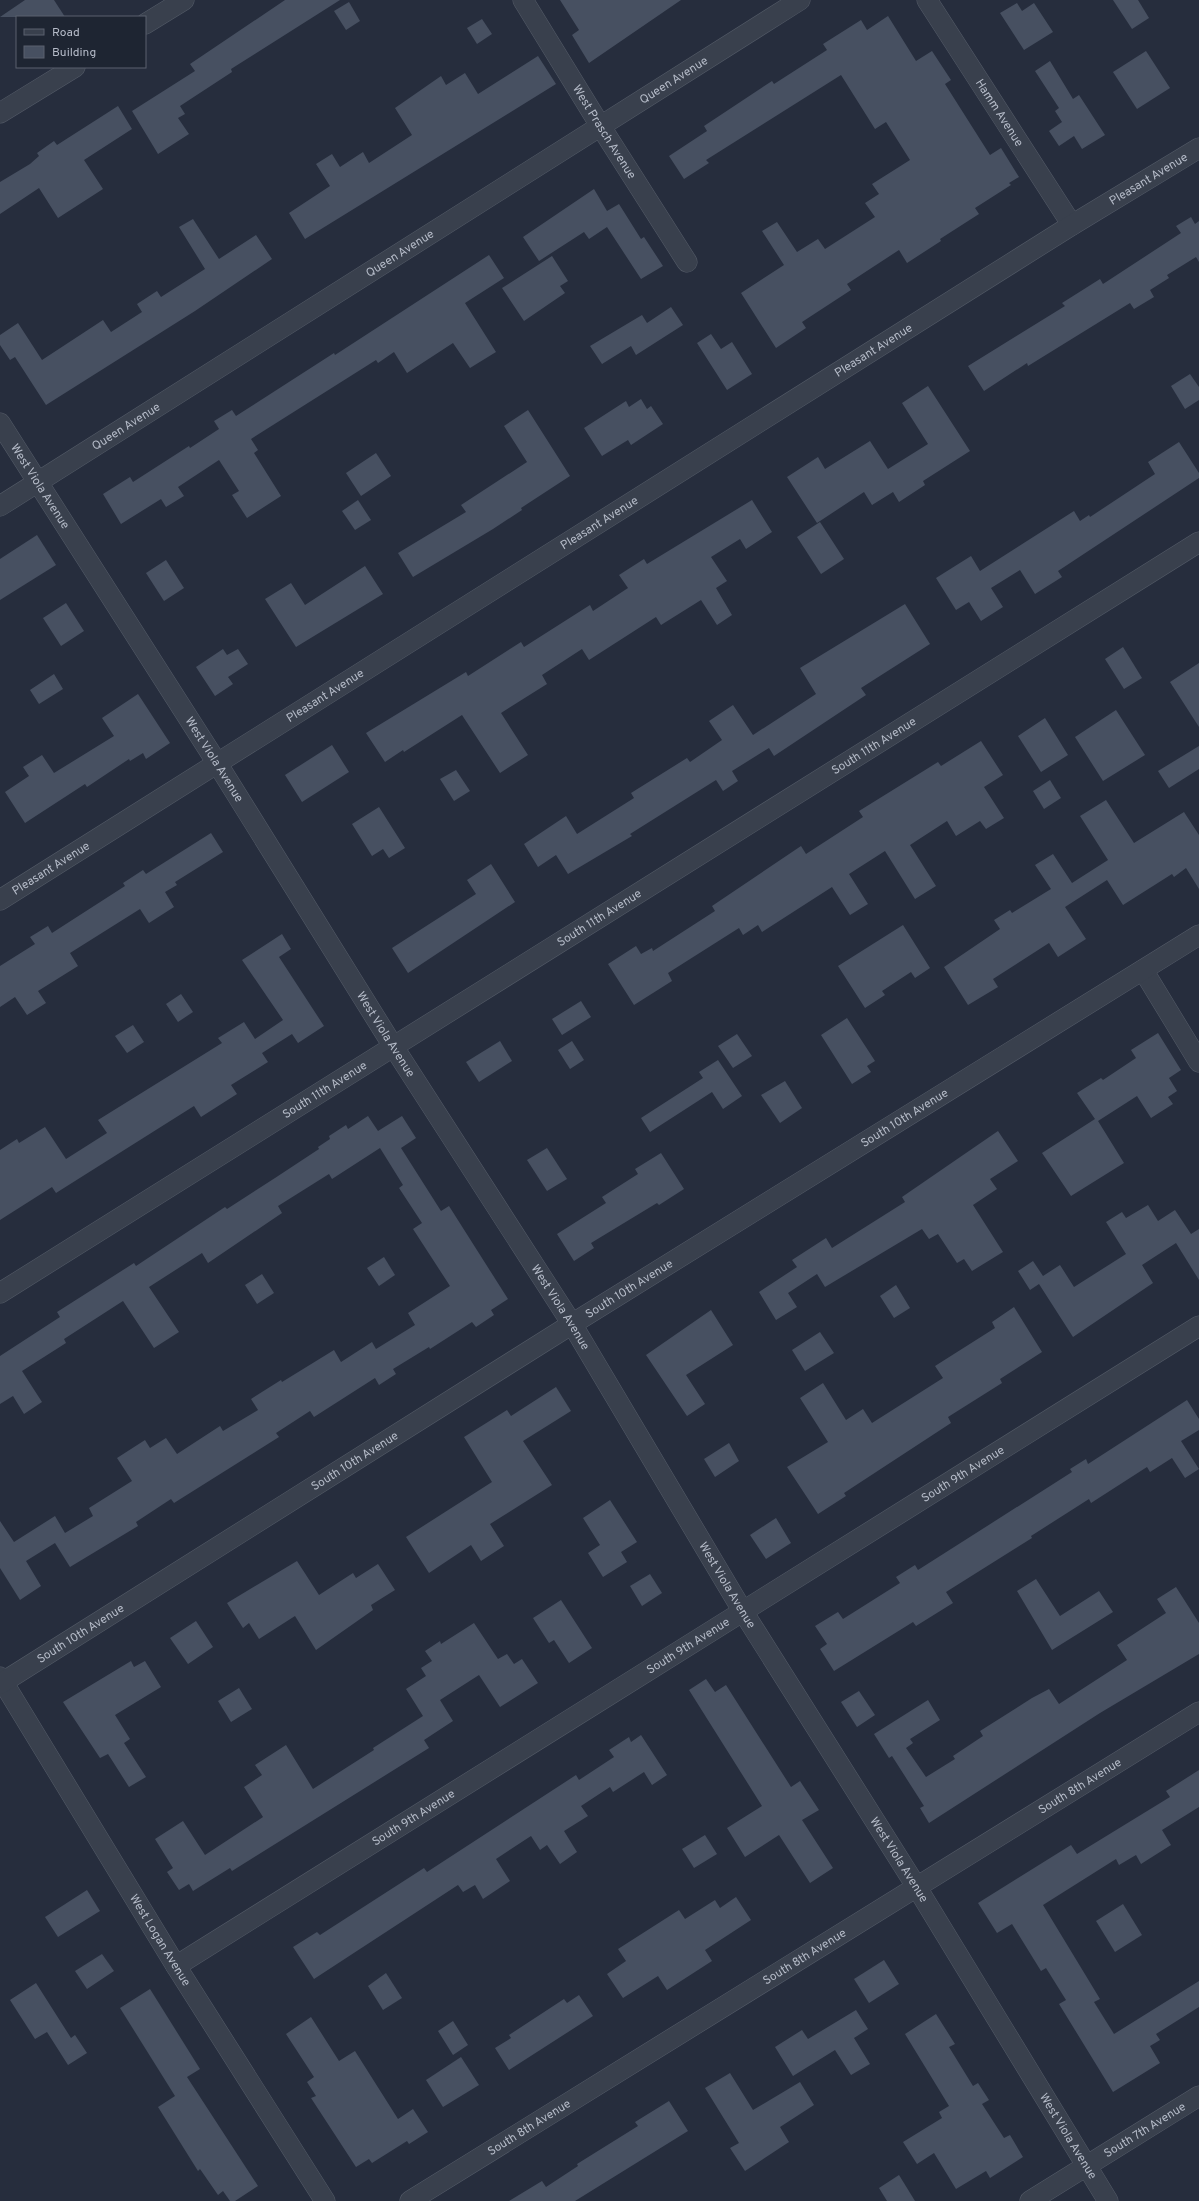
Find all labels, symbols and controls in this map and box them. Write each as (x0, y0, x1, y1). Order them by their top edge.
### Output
legend (16, 16, 146, 68)
text: Road (52, 25, 80, 41)
text: Building (52, 45, 96, 61)
street label: Queen Avenue (637, 53, 711, 108)
street label: Hamm Avenue (971, 76, 1026, 150)
street label: West Prasch Avenue (568, 82, 639, 182)
street label: Pleasant Avenue (1107, 150, 1191, 210)
street label: Queen Avenue (363, 226, 438, 282)
street label: Pleasant Avenue (832, 320, 916, 381)
street label: Queen Avenue (89, 400, 164, 455)
street label: West Viola Avenue (6, 441, 73, 532)
street label: Pleasant Avenue (558, 493, 642, 554)
street label: Pleasant Avenue (284, 666, 367, 727)
street label: West Viola Avenue (181, 714, 247, 806)
street label: South 11th Avenue (829, 714, 920, 779)
street label: Pleasant Avenue (9, 838, 93, 899)
street label: South 11th Avenue (554, 886, 645, 951)
street label: West Viola Avenue (352, 989, 418, 1081)
street label: South 11th Avenue (280, 1058, 370, 1123)
street label: South 10th Avenue (858, 1085, 952, 1152)
street label: South 10th Avenue (583, 1256, 676, 1323)
street label: West Viola Avenue (527, 1262, 593, 1353)
street label: South 10th Avenue (309, 1428, 402, 1495)
street label: South 9th Avenue (919, 1443, 1008, 1507)
street label: West Viola Avenue (694, 1539, 759, 1632)
street label: South 10th Avenue (34, 1601, 128, 1668)
street label: South 9th Avenue (644, 1615, 733, 1679)
street label: South 8th Avenue (1036, 1755, 1125, 1819)
street label: South 9th Avenue (369, 1786, 458, 1850)
street label: West Viola Avenue (866, 1814, 931, 1906)
street label: West Logan Avenue (125, 1891, 194, 1990)
street label: South 8th Avenue (760, 1926, 850, 1989)
street label: West Viola Avenue (1035, 2090, 1100, 2183)
street label: South 8th Avenue (485, 2096, 574, 2160)
street label: South 7th Avenue (1101, 2099, 1189, 2162)

